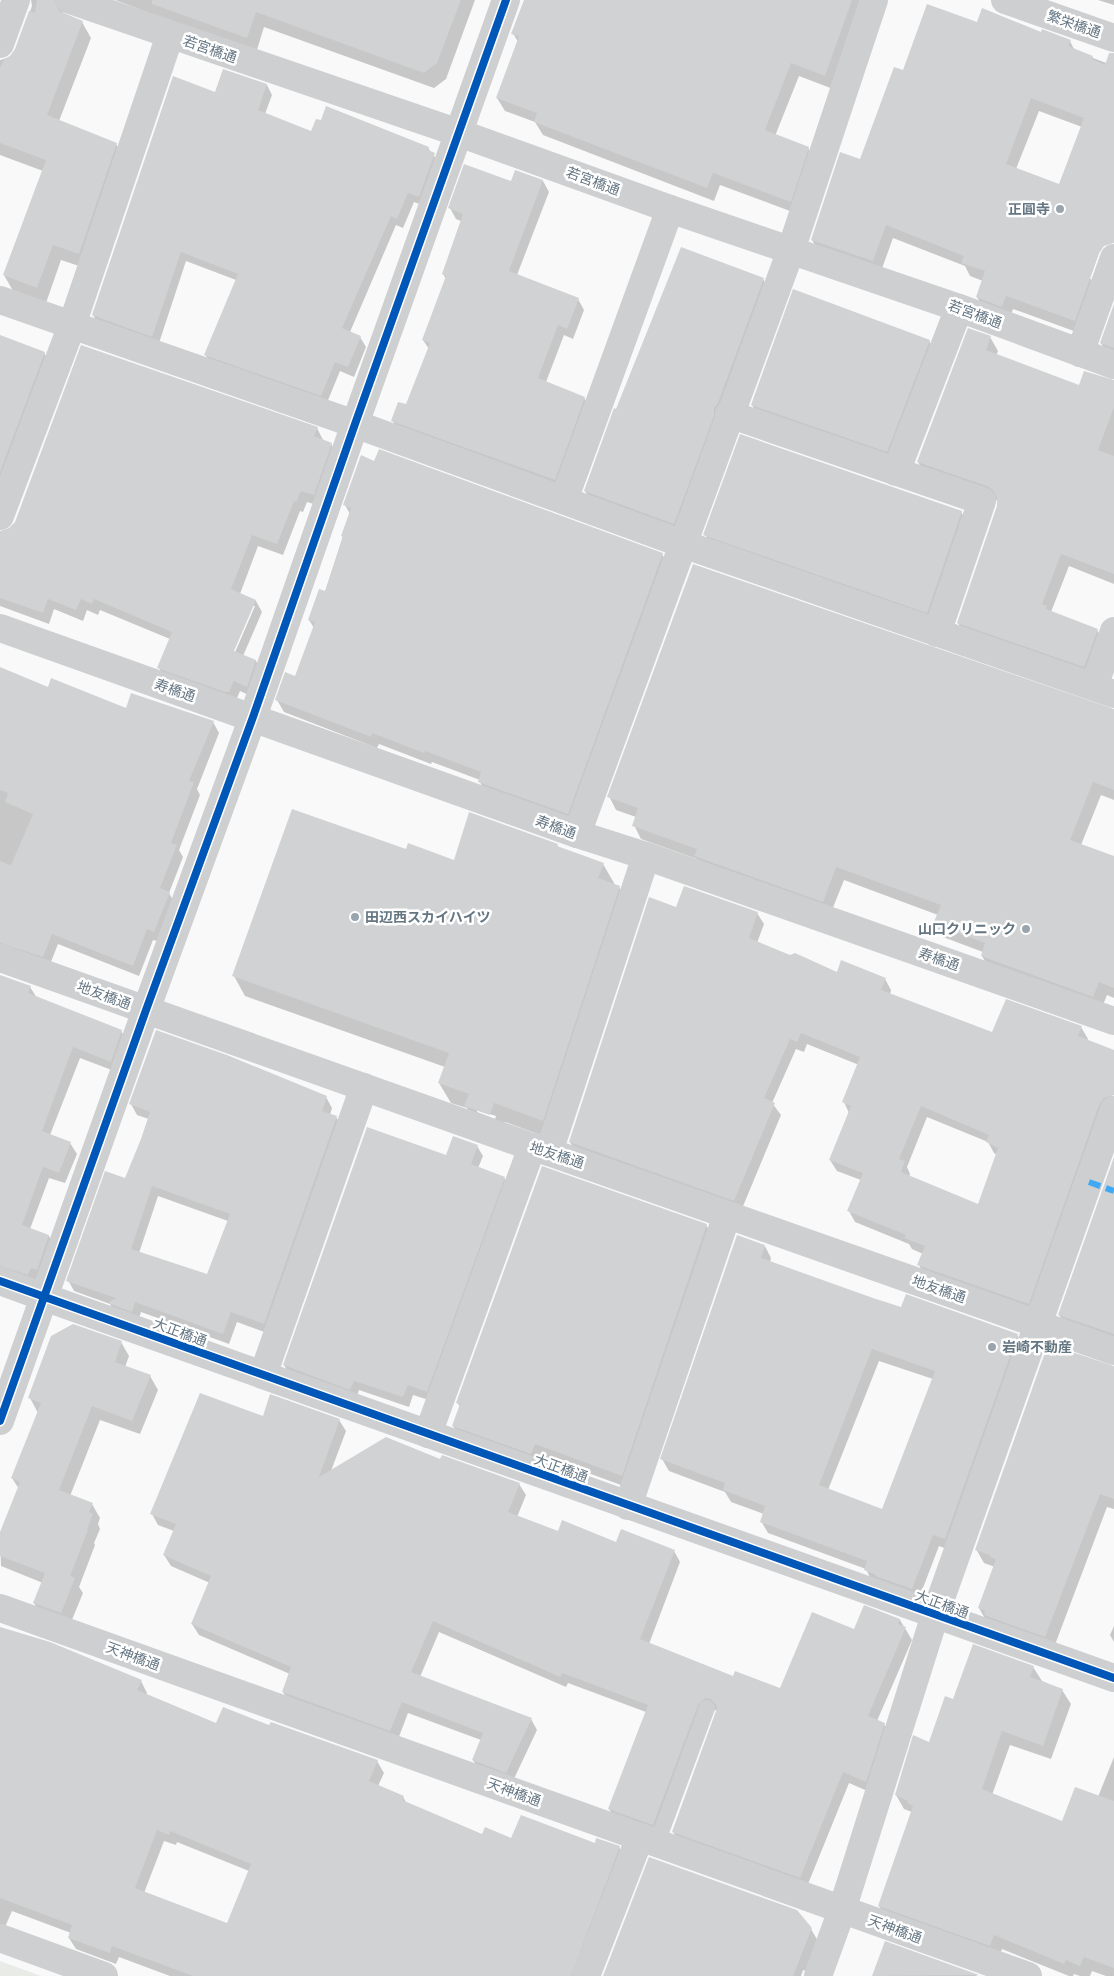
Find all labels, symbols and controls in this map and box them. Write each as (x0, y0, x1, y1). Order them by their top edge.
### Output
street label: 繁栄橋通 (1045, 7, 1103, 41)
street label: 若宮橋通 (181, 32, 239, 66)
street label: 若宮橋通 (564, 164, 622, 198)
place label: 正圓寺 (1008, 201, 1050, 217)
marker: 正圓寺 (1054, 203, 1066, 215)
street label: 若宮橋通 (946, 297, 1004, 331)
street label: 寿橋通 (153, 676, 197, 704)
street label: 寿橋通 (534, 812, 578, 842)
place label: 田辺西スカイハイツ (365, 909, 490, 925)
marker: 田辺西スカイハイツ (349, 911, 361, 923)
place label: 山口クリニック (918, 921, 1016, 937)
marker: 山口クリニック (1020, 923, 1032, 935)
street label: 寿橋通 (917, 945, 961, 973)
street label: 地友橋通 (75, 978, 133, 1012)
street label: 地友橋通 (528, 1139, 586, 1171)
street label: 地友橋通 (910, 1272, 968, 1306)
street label: 大正橋通 (151, 1315, 209, 1349)
place label: 岩崎不動産 (1002, 1339, 1072, 1355)
marker: 岩崎不動産 (986, 1341, 998, 1353)
street label: 大正橋通 (532, 1451, 590, 1485)
street label: 大正橋通 (913, 1587, 971, 1621)
street label: 天神橋通 (104, 1639, 162, 1673)
street label: 天神橋通 (485, 1775, 543, 1809)
street label: 天神橋通 (866, 1912, 924, 1946)

